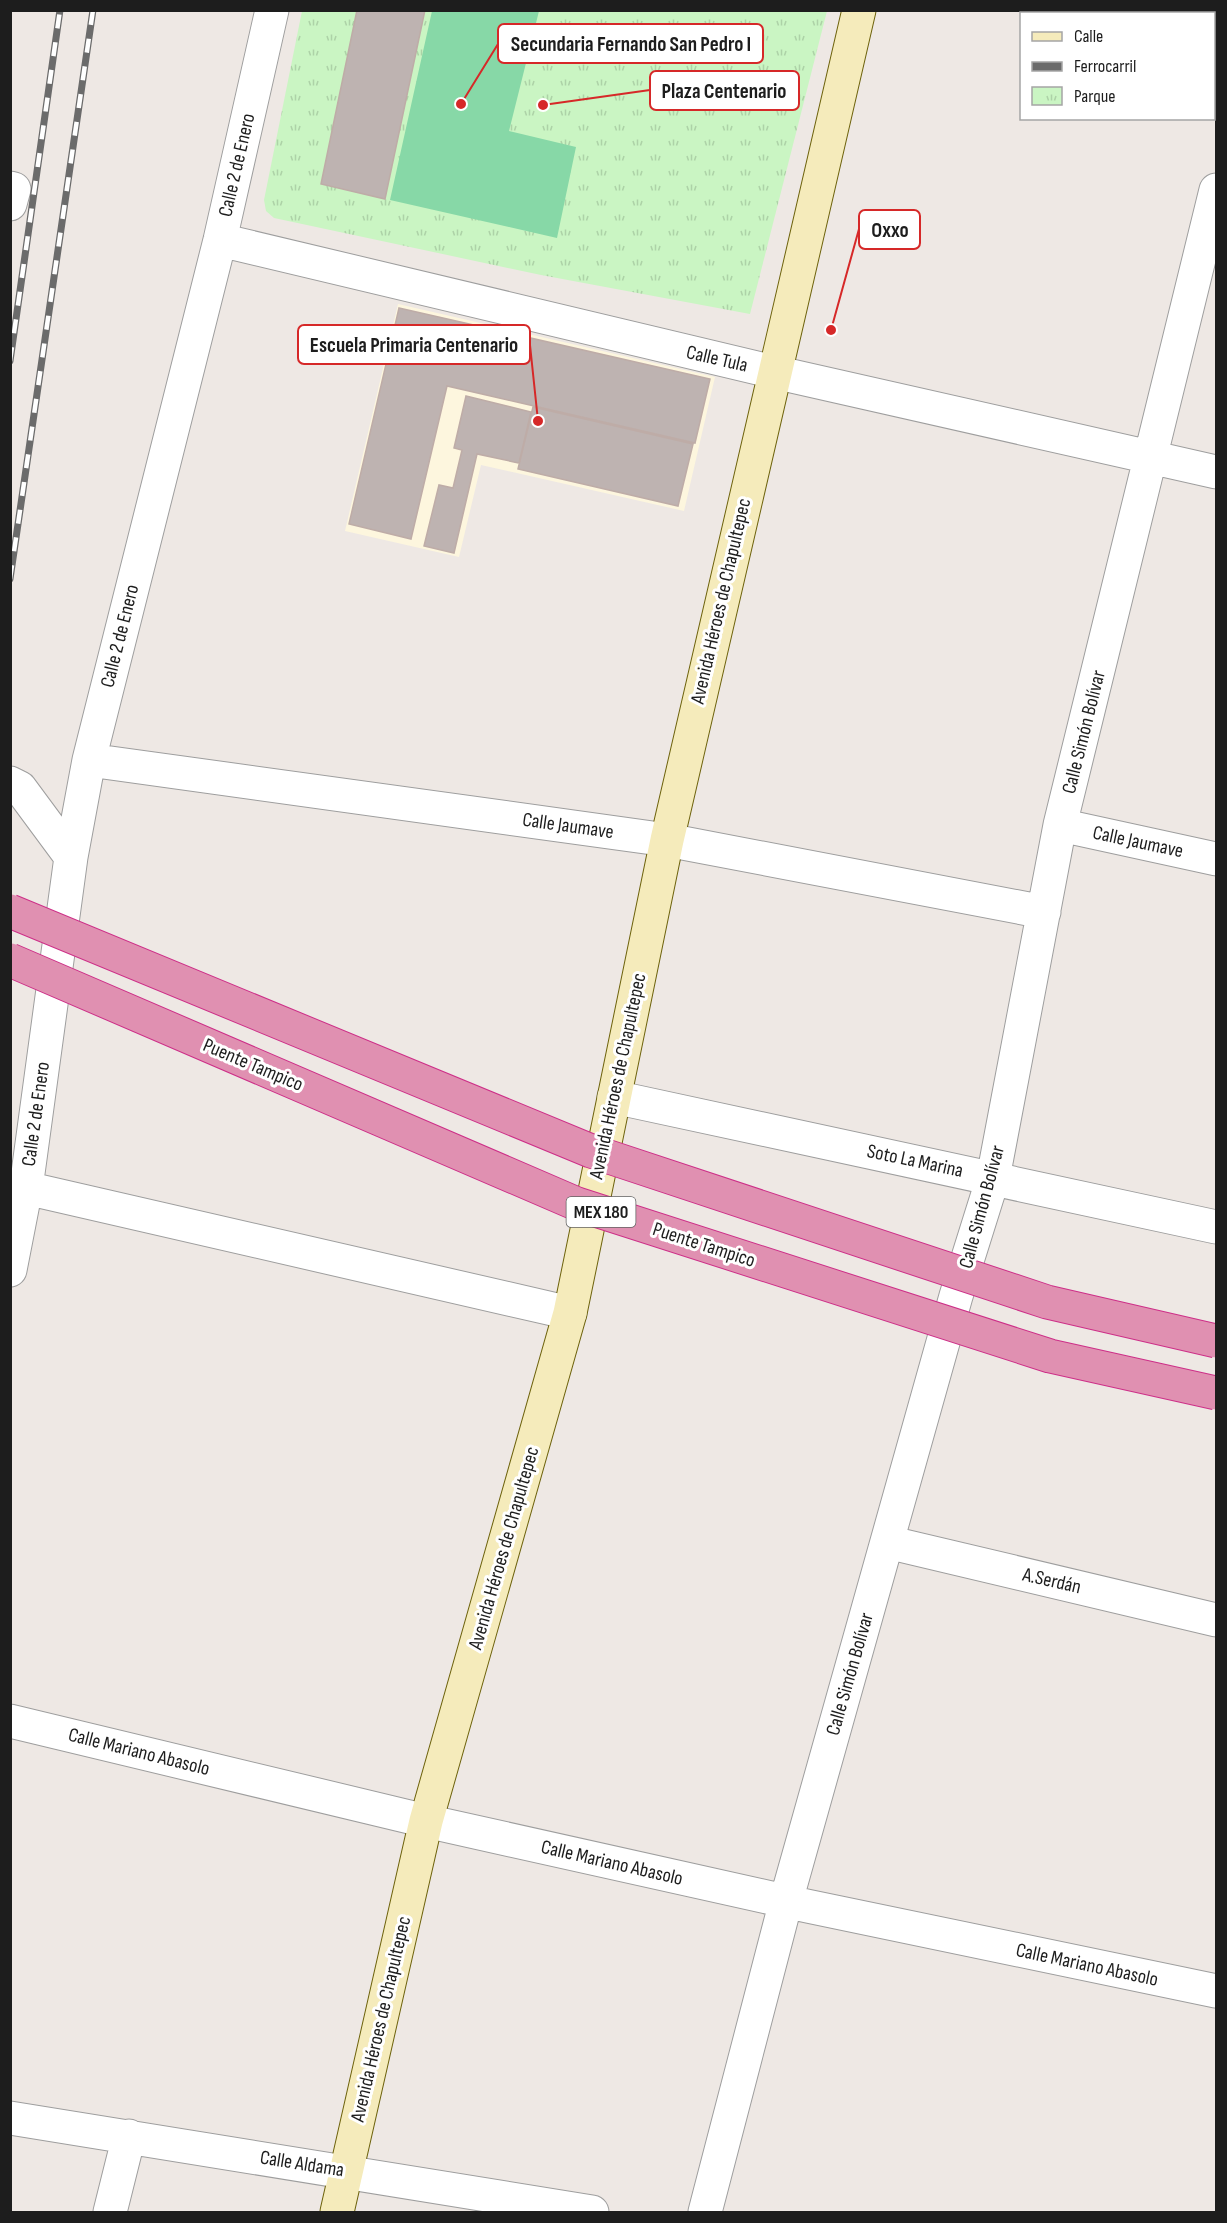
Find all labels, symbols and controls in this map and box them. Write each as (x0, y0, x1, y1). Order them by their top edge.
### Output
legend (1020, 12, 1215, 120)
callout: Secundaria Fernando San Pedro I (498, 24, 763, 63)
text: Calle (1074, 26, 1103, 47)
text: Secundaria Fernando San Pedro I (511, 32, 751, 57)
text: Ferrocarril (1074, 56, 1136, 77)
callout: Plaza Centenario (650, 71, 799, 110)
text: Plaza Centenario (662, 79, 786, 104)
text: Parque (1074, 86, 1115, 107)
street label: Calle 2 de Enero (213, 111, 261, 219)
callout: Oxxo (859, 210, 920, 249)
text: Oxxo (871, 218, 909, 243)
callout: Escuela Primaria Centenario (298, 325, 530, 364)
text: Escuela Primaria Centenario (310, 333, 518, 358)
street label: Calle Tula (684, 340, 750, 378)
street label: Avenida Héroes de Chapultepec (685, 496, 756, 707)
street label: Calle 2 de Enero (96, 582, 144, 690)
street label: Calle Simón Bolívar (1057, 668, 1111, 796)
street label: Calle Jaumave (521, 808, 615, 844)
street label: Calle Jaumave (1091, 821, 1185, 863)
street label: Avenida Héroes de Chapultepec (584, 971, 652, 1182)
street label: Puente Tampico (199, 1033, 307, 1097)
street label: Calle 2 de Enero (17, 1060, 55, 1168)
street label: Soto La Marina (865, 1139, 965, 1183)
street label: Calle Simón Bolívar (954, 1143, 1010, 1271)
road number: MEX 180 (566, 1197, 636, 1227)
street label: Puente Tampico (650, 1217, 758, 1273)
street label: Avenida Héroes de Chapultepec (463, 1444, 544, 1653)
street label: A.Serdán (1020, 1562, 1084, 1599)
street label: Calle Simón Bolívar (821, 1610, 879, 1738)
street label: Calle Mariano Abasolo (66, 1723, 212, 1781)
street label: Calle Mariano Abasolo (539, 1835, 685, 1891)
street label: Avenida Héroes de Chapultepec (345, 1914, 416, 2125)
street label: Calle Mariano Abasolo (1014, 1938, 1160, 1992)
street label: Calle Aldama (258, 2146, 346, 2182)

